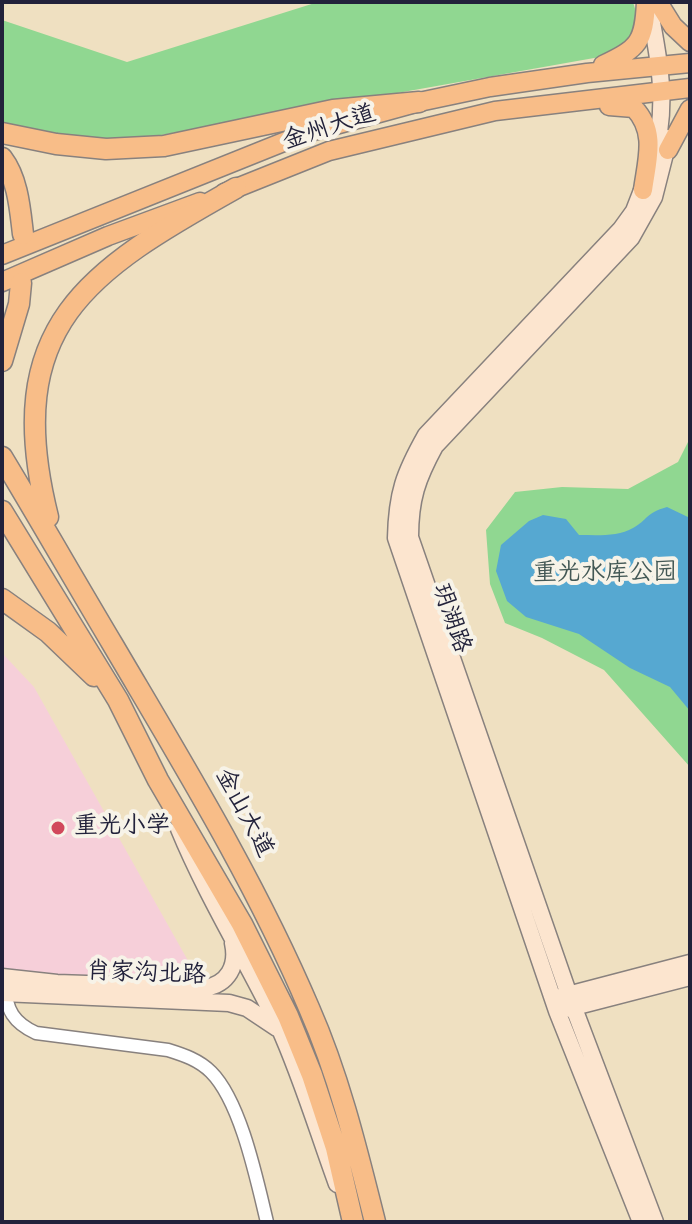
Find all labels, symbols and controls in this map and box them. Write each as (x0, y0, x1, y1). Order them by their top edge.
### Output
street label: 金州大道 (280, 101, 380, 159)
park label: 重光水库公园 (533, 561, 677, 589)
street label: 玥湖路 (424, 580, 474, 658)
street label: 金山大道 (207, 765, 277, 863)
place label: 重光小学 (74, 814, 170, 842)
marker: 重光小学 (49, 819, 67, 837)
street label: 肖家沟北路 (86, 960, 206, 992)

